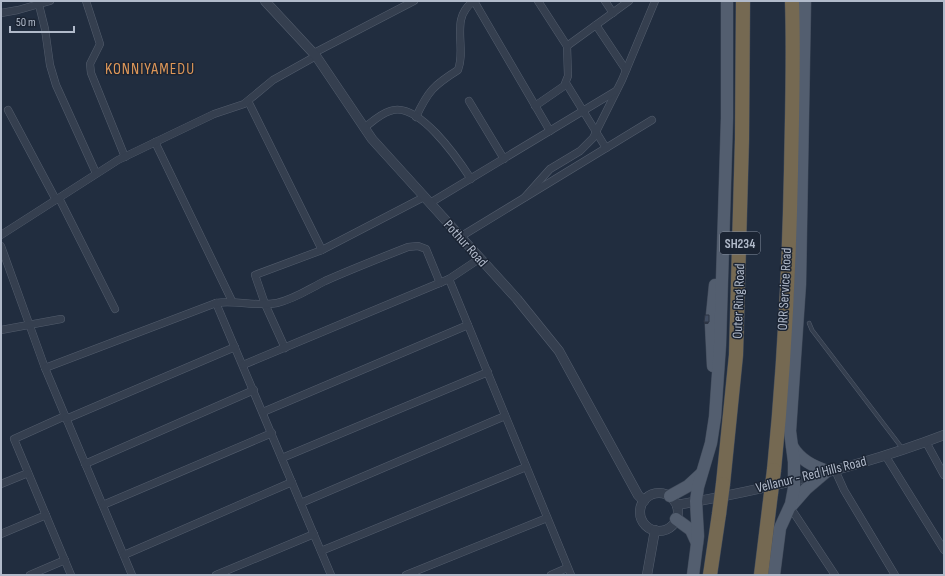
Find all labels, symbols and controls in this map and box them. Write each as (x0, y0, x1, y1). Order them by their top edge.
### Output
scale bar (10, 8, 74, 34)
text: 50 m (16, 15, 36, 30)
district label: KONNIYAMEDU (105, 60, 195, 79)
street label: Pothur Road (440, 216, 491, 270)
road number: SH234 (720, 232, 760, 254)
street label: ORR Service Road (774, 247, 795, 331)
street label: Outer Ring Road (729, 263, 748, 339)
street label: Vellanur - Red Hills Road (754, 453, 868, 496)

